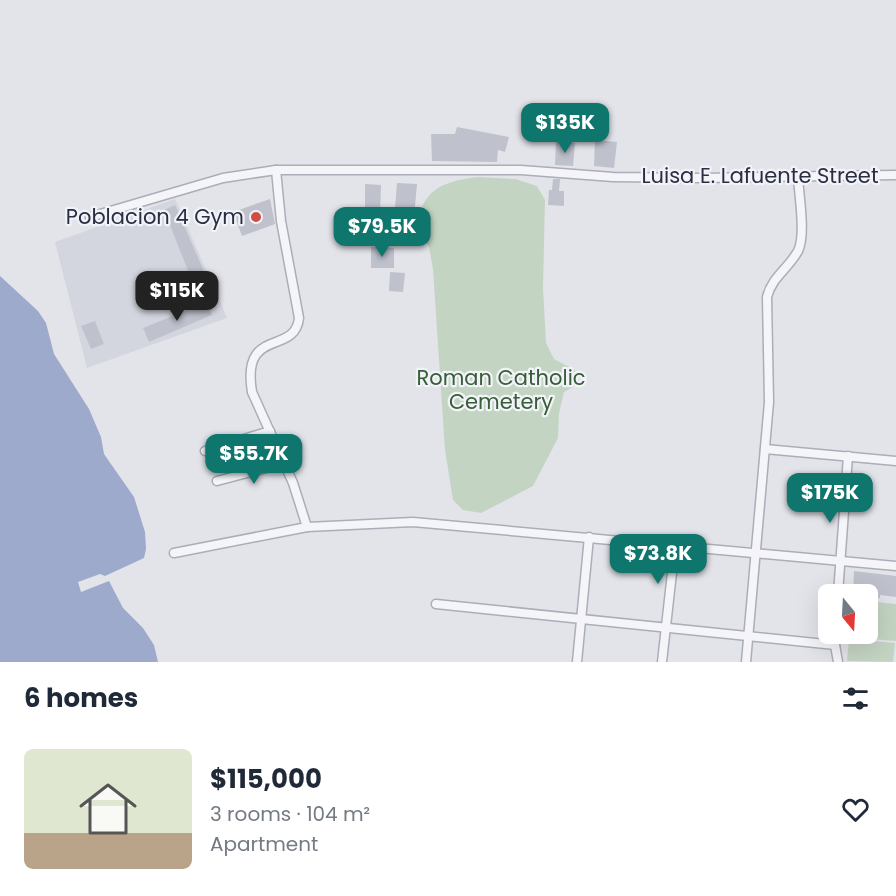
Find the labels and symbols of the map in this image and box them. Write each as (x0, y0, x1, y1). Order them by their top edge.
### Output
pin: $135K (523, 103, 607, 154)
street label: Luisa E. Lafuente Street (641, 161, 879, 190)
place label: Poblacion 4 Gym (66, 202, 244, 231)
pin: $79.5K (333, 207, 431, 258)
marker: Poblacion 4 Gym (249, 210, 263, 224)
pin: $115K (135, 271, 219, 322)
park label: Roman Catholic Cemetery (416, 363, 586, 416)
pin: $55.7K (205, 434, 303, 485)
pin: $175K (788, 473, 872, 524)
pin: $73.8K (609, 534, 707, 585)
north arrow (818, 584, 878, 644)

